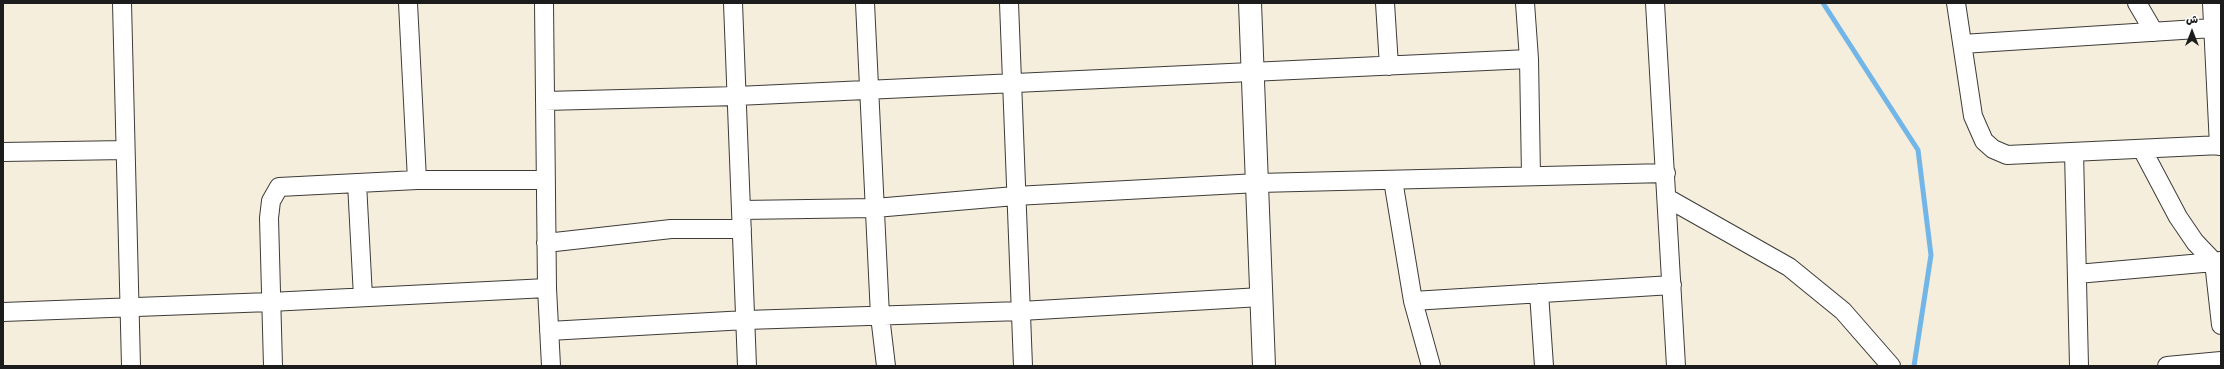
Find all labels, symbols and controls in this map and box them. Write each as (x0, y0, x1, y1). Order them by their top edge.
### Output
text: ش (2186, 10, 2198, 29)
north arrow (2172, 12, 2212, 52)

